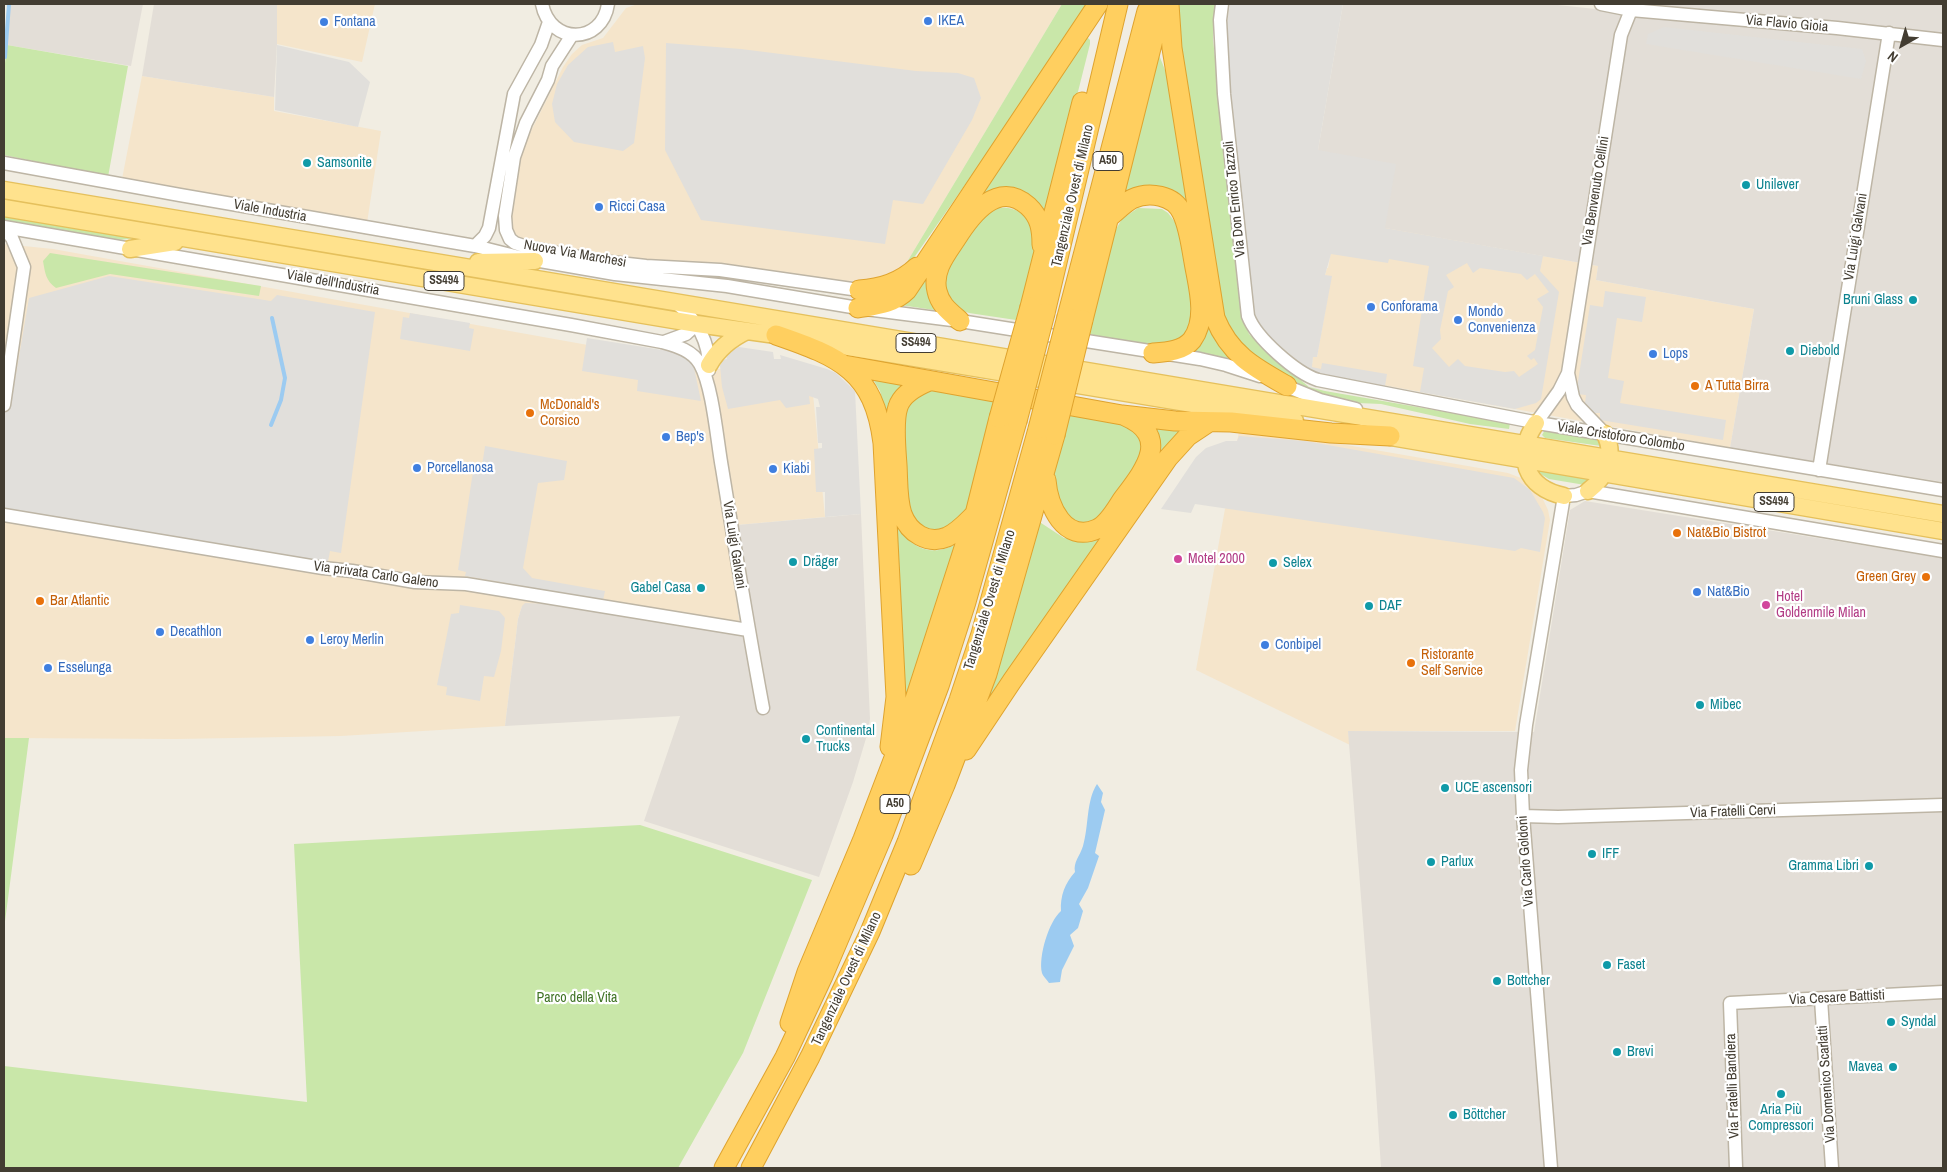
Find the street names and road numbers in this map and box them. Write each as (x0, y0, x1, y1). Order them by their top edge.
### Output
street label: Via Flavio Gioia (1745, 12, 1829, 36)
street label: Tangenziale Ovest di Milano (1048, 123, 1098, 269)
street label: Via Benvenuto Cellini (1579, 135, 1613, 247)
street label: Via Don Enrico Tazzoli (1221, 140, 1249, 258)
road number: A50 (1093, 152, 1123, 170)
street label: Via Luigi Galvani (1841, 192, 1871, 282)
street label: Viale Industria (232, 196, 308, 226)
street label: Nuova Via Marchesi (522, 237, 628, 271)
street label: Viale dell'Industria (285, 267, 381, 299)
road number: SS494 (424, 272, 464, 290)
road number: SS494 (896, 333, 936, 352)
street label: Viale Cristoforo Colombo (1556, 419, 1686, 455)
road number: SS494 (1754, 492, 1794, 512)
street label: Via Luigi Galvani (719, 500, 749, 590)
street label: Tangenziale Ovest di Milano (961, 528, 1019, 672)
street label: Via privata Carlo Galeno (312, 558, 440, 592)
road number: A50 (880, 794, 910, 814)
street label: Via Fratelli Cervi (1690, 802, 1776, 822)
street label: Via Carlo Goldoni (1514, 815, 1538, 907)
street label: Tangenziale Ovest di Milano (809, 909, 885, 1049)
street label: Via Cesare Battisti (1789, 987, 1885, 1009)
street label: Via Domenico Scarlatti (1815, 1025, 1839, 1143)
street label: Via Fratelli Bandiera (1723, 1033, 1743, 1139)

